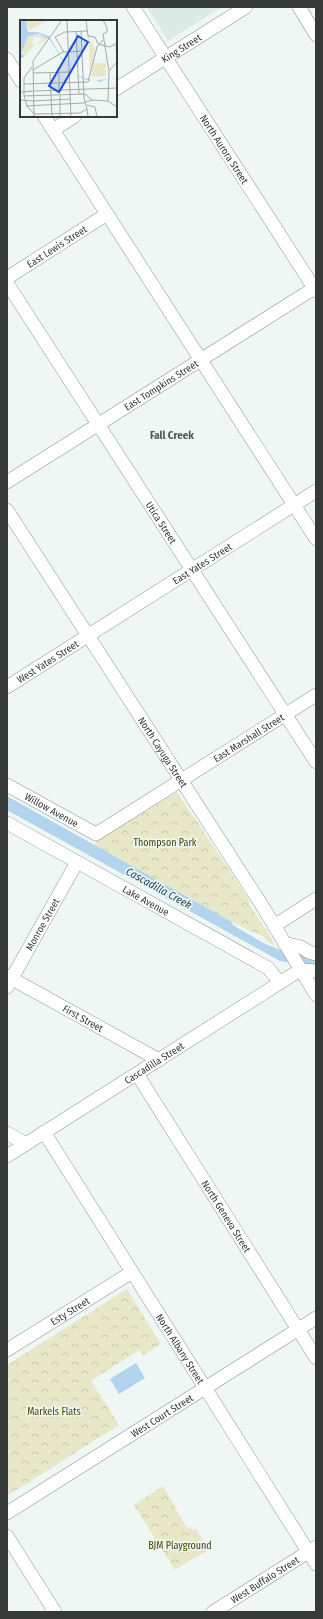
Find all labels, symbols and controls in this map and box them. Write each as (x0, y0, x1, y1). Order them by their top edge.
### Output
inset map (20, 20, 117, 117)
street label: King Street (160, 31, 204, 66)
street label: North Aurora Street (197, 113, 251, 187)
street label: East Lewis Street (25, 223, 90, 271)
street label: East Tompkins Street (122, 357, 201, 414)
district label: Fall Creek (150, 429, 194, 442)
street label: Utica Street (143, 500, 179, 547)
street label: East Yates Street (171, 540, 235, 587)
street label: West Yates Street (15, 638, 82, 686)
street label: East Marshall Street (211, 711, 287, 765)
street label: North Cayuga Street (135, 715, 190, 791)
street label: Willow Avenue (22, 791, 80, 830)
park label: Thompson Park (133, 837, 197, 849)
water label: Cascadilla Creek (124, 865, 194, 912)
street label: Lake Avenue (120, 883, 171, 919)
street label: Monroe Street (24, 896, 63, 953)
street label: First Street (60, 1003, 106, 1035)
street label: Cascadilla Street (122, 1040, 187, 1087)
street label: North Geneva Street (199, 1178, 253, 1256)
street label: Esty Street (49, 1295, 93, 1328)
street label: North Albany Street (153, 1312, 206, 1387)
street label: West Court Street (129, 1392, 196, 1440)
park label: Markels Flats (27, 1406, 81, 1418)
park label: BJM Playground (148, 1540, 212, 1552)
street label: West Buffalo Street (229, 1554, 302, 1606)

